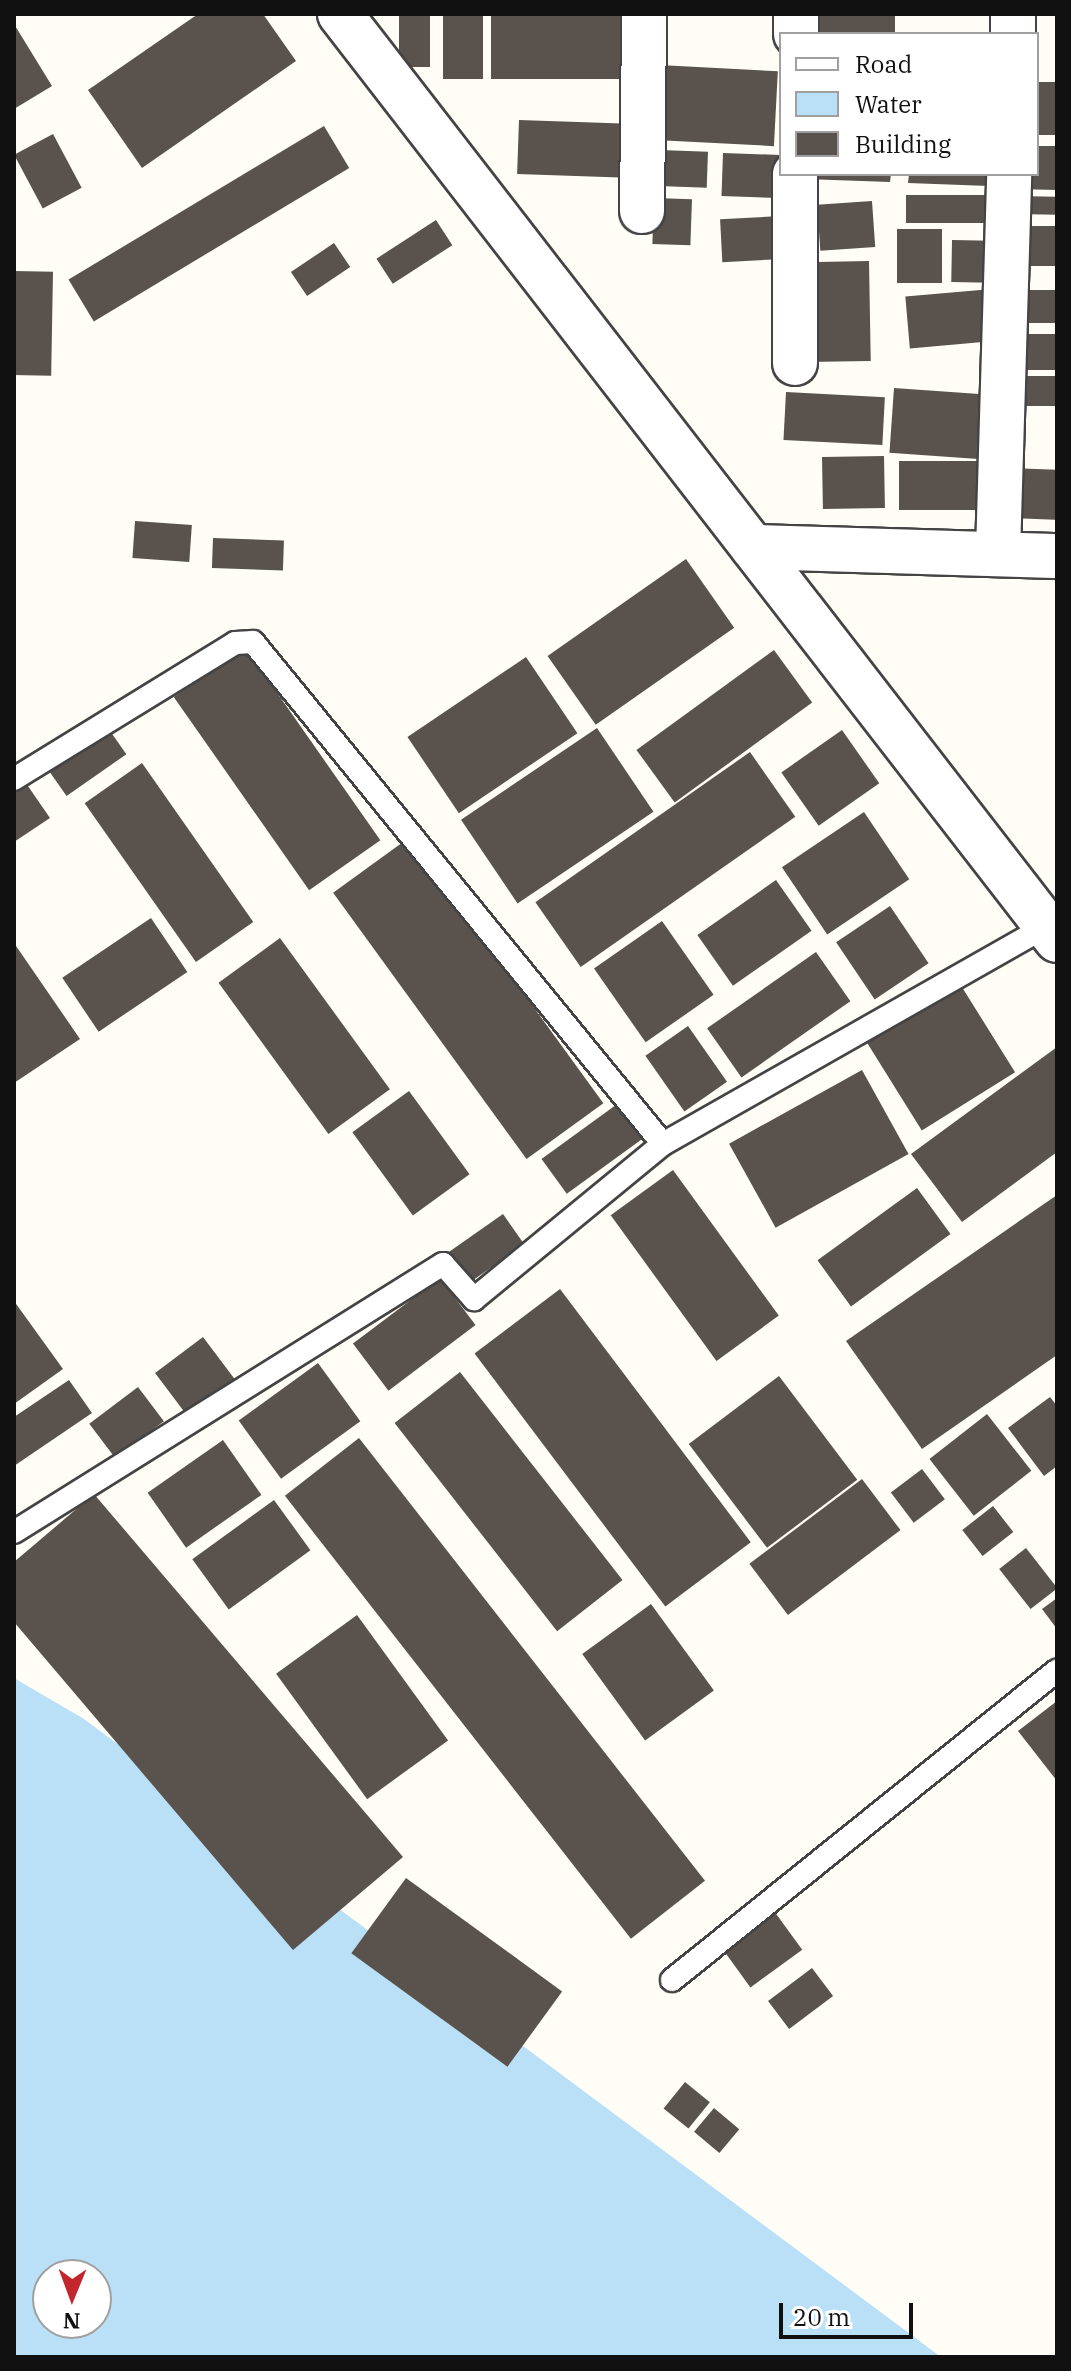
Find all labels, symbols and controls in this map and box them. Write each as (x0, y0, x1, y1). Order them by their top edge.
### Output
legend (779, 32, 1039, 176)
text: Road (855, 48, 912, 80)
text: Water (855, 88, 922, 120)
text: Building (855, 128, 951, 160)
north arrow (32, 2259, 112, 2339)
scale bar (783, 2287, 917, 2337)
text: 20 m (793, 2301, 850, 2333)
text: N (63, 2307, 81, 2336)

